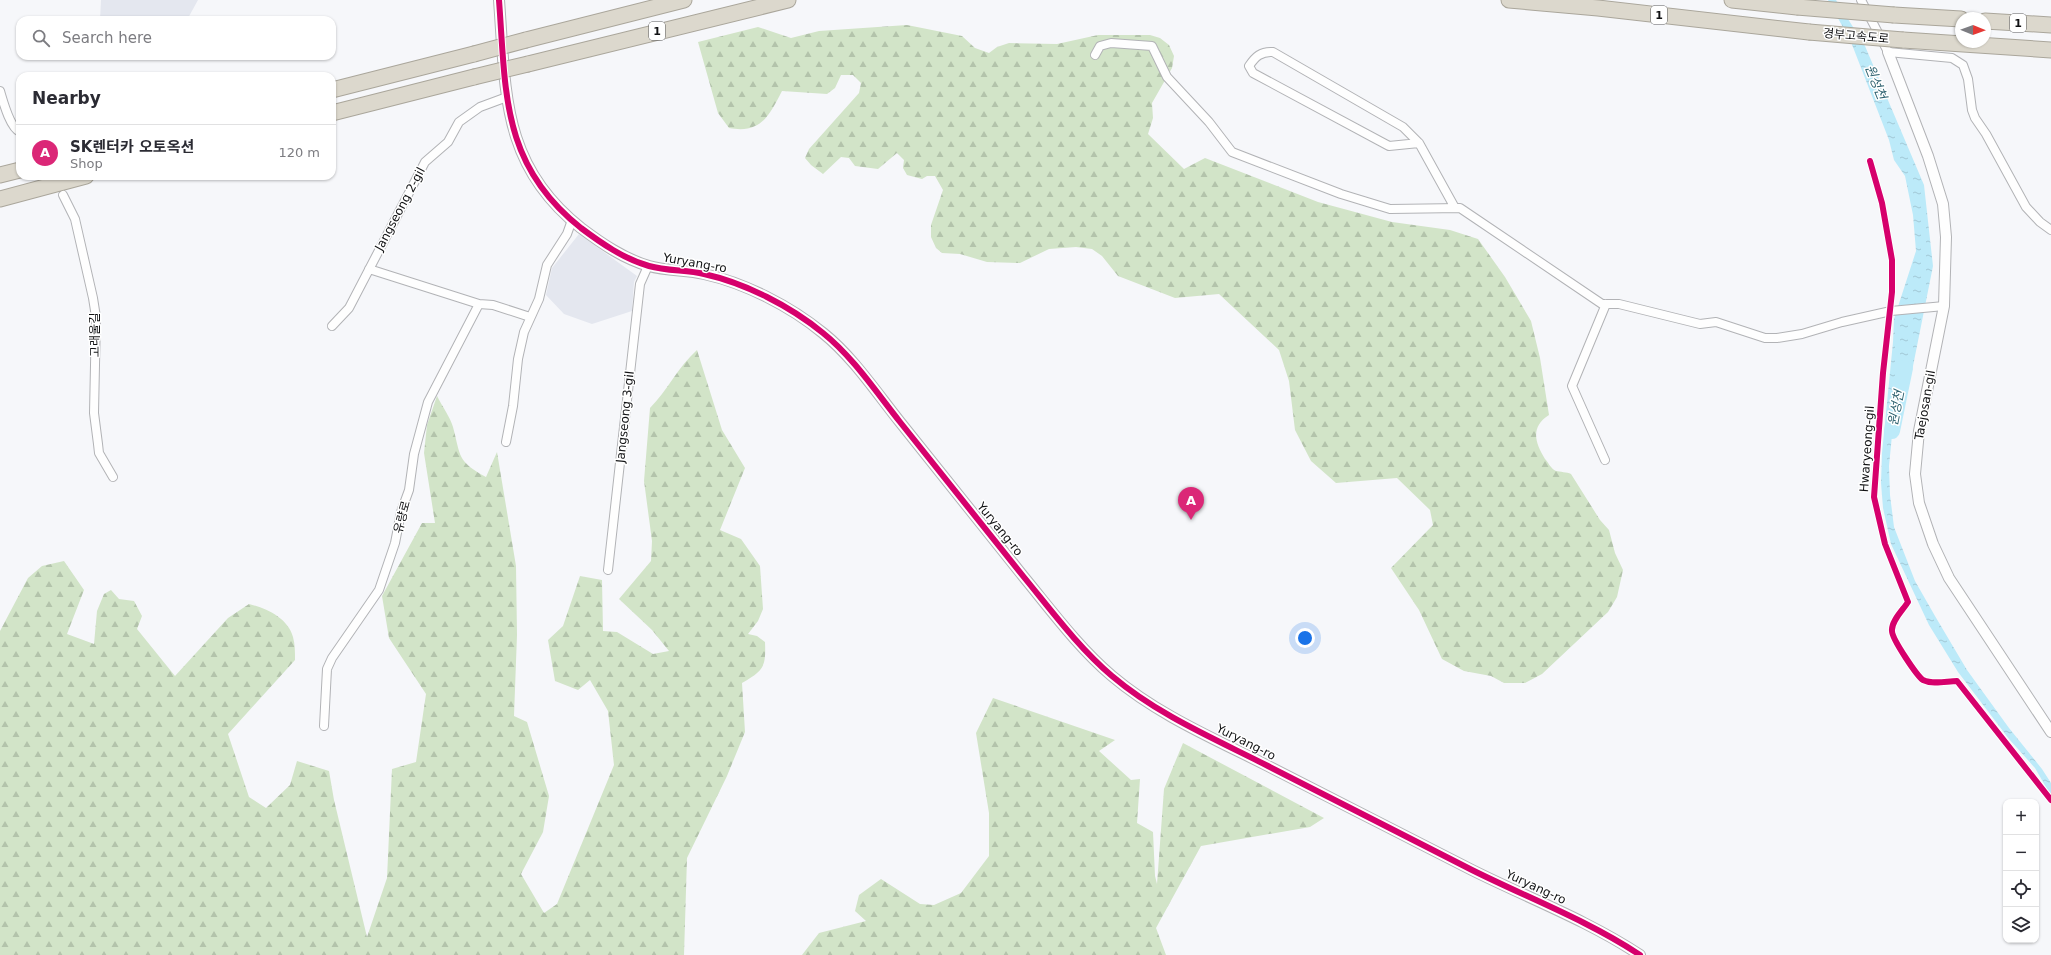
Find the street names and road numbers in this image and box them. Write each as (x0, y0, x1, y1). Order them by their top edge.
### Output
road number: 1 (1651, 6, 1667, 24)
road number: 1 (2010, 14, 2026, 32)
road number: 1 (649, 22, 665, 40)
street label: 경부고속도로 (1822, 26, 1890, 46)
street label: Jangseong 2-gil (372, 165, 428, 254)
street label: Yuryang-ro (661, 250, 728, 275)
street label: 고래울길 (88, 313, 102, 357)
street label: Taejosan-gil (1912, 369, 1938, 442)
street label: Jangseong 3-gil (613, 370, 637, 465)
street label: Hwaryeong-gil (1857, 405, 1877, 493)
street label: 유량로 (391, 499, 413, 535)
street label: Yuryang-ro (974, 499, 1026, 558)
street label: Yuryang-ro (1213, 721, 1278, 763)
street label: Yuryang-ro (1503, 867, 1568, 907)

